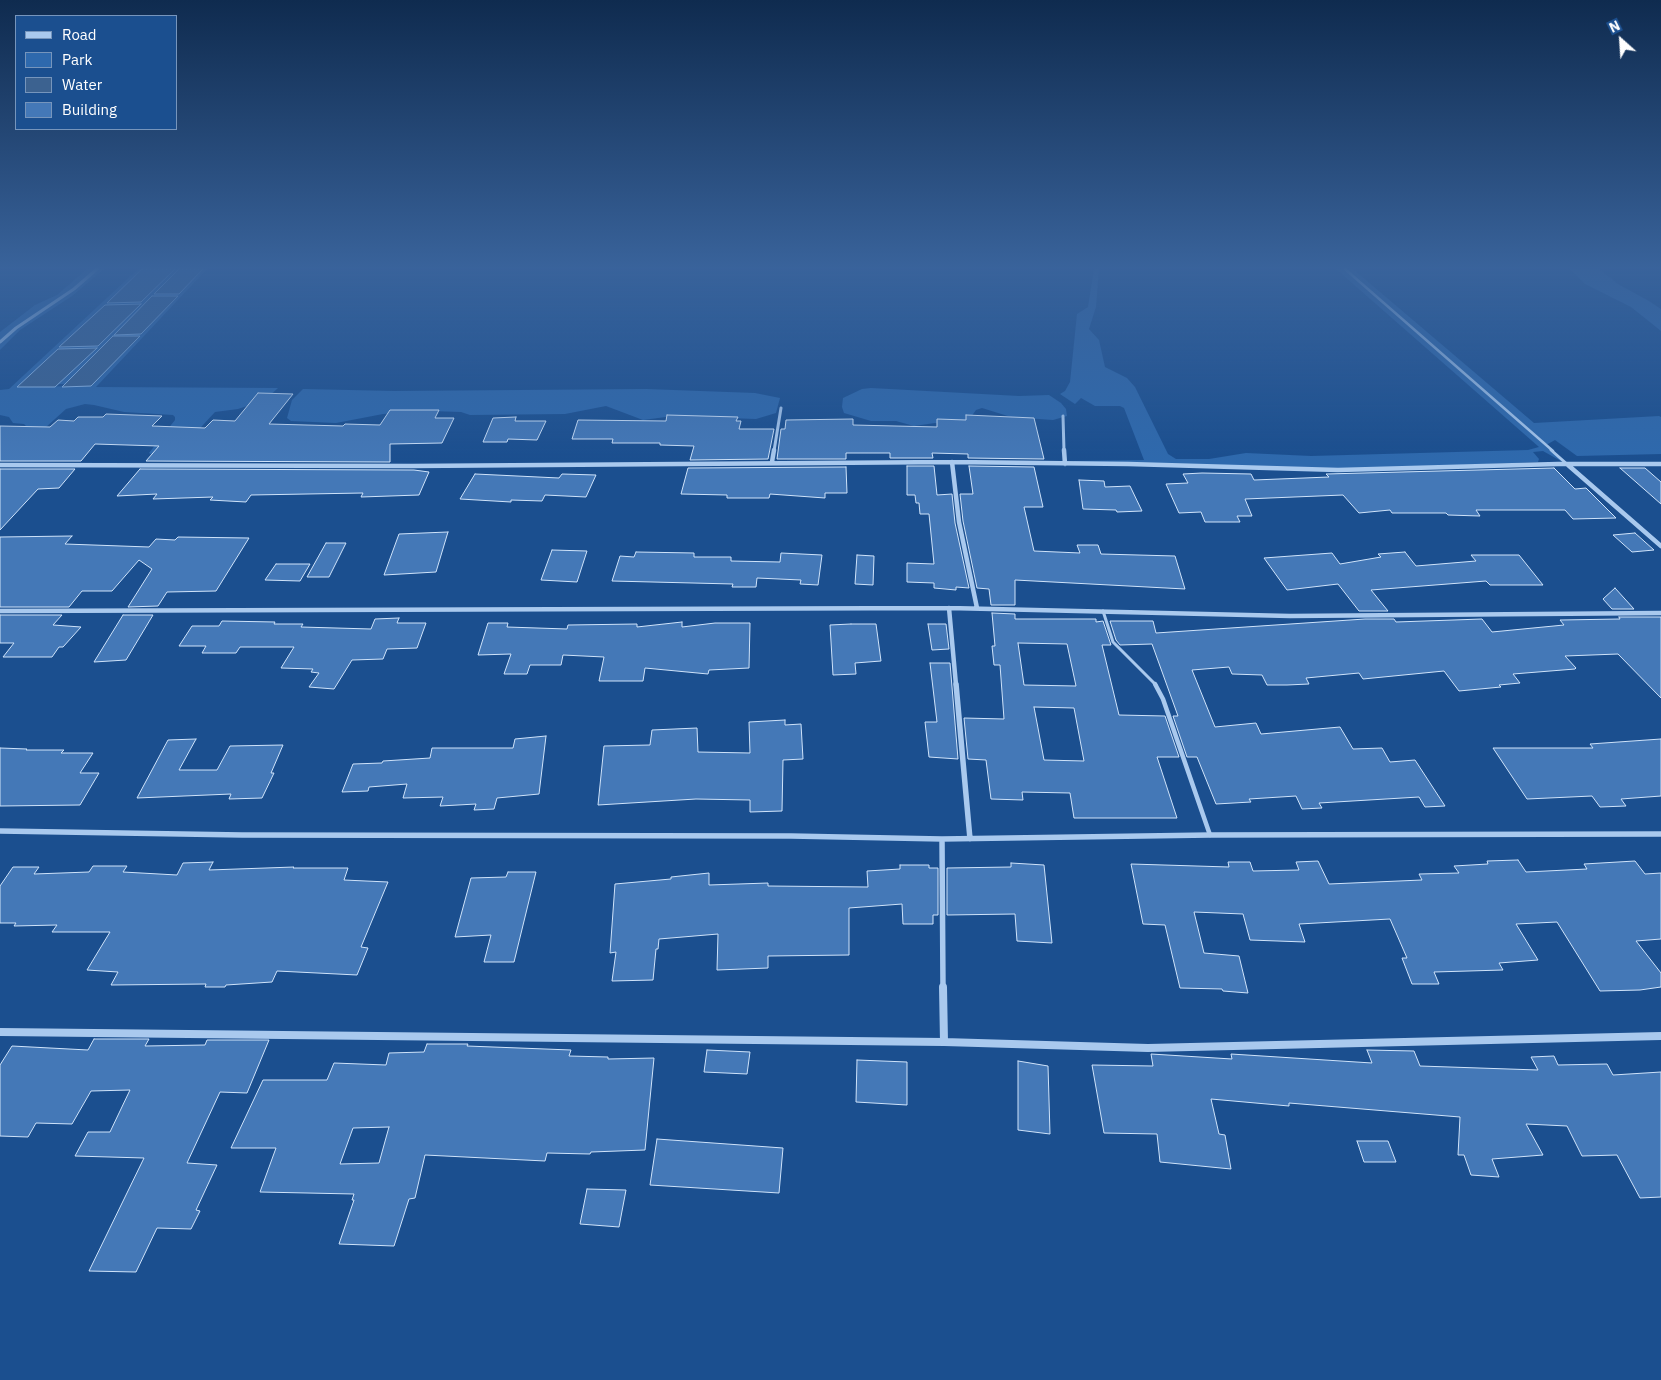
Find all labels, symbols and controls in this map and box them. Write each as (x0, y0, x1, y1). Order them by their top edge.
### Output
legend (15, 15, 178, 130)
north arrow (1596, 15, 1646, 65)
text: N (1606, 16, 1623, 37)
text: Road (62, 25, 97, 44)
text: Park (62, 50, 92, 69)
text: Water (62, 75, 102, 94)
text: Building (62, 100, 117, 119)

